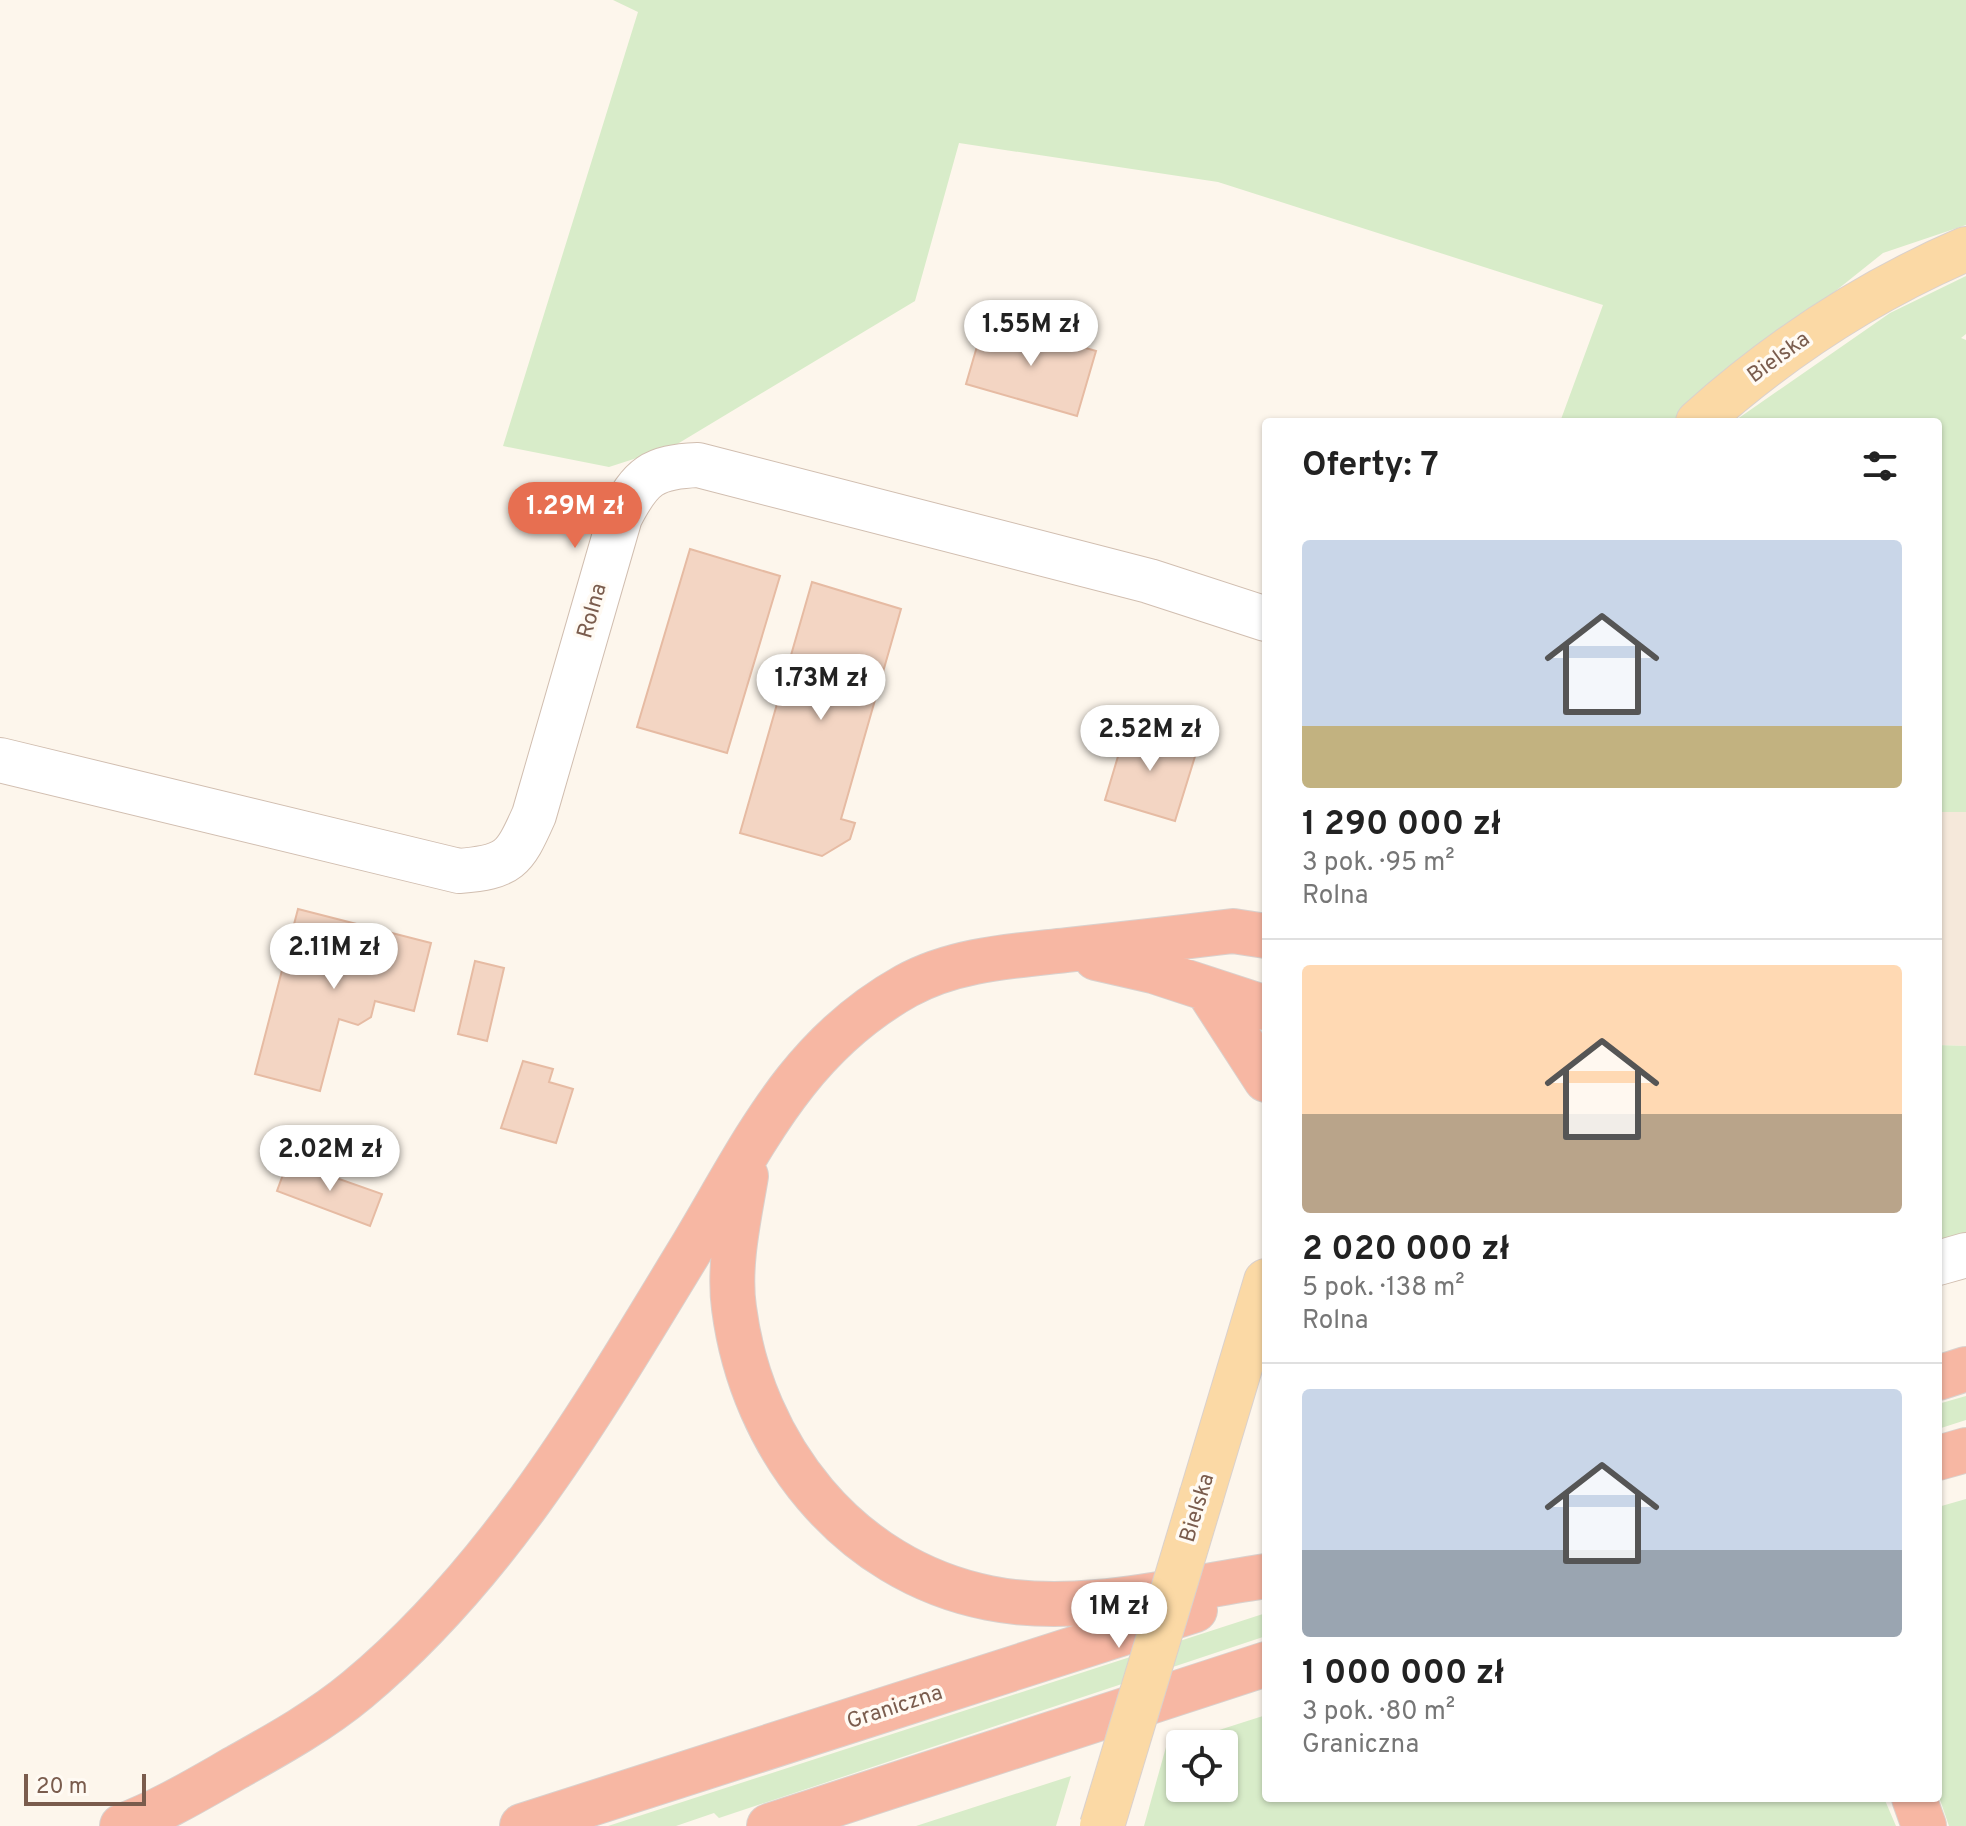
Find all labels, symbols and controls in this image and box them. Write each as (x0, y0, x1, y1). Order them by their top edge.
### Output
pin: 1.55M zł (948, 300, 1114, 368)
text: 1.55M zł (982, 309, 1080, 342)
street label: Bielska (1742, 326, 1816, 390)
icon: filters (1858, 444, 1902, 488)
text: Oferty: 7 (1302, 445, 1439, 488)
pin: 1.29M zł (492, 482, 658, 550)
text: 1.29M zł (526, 491, 624, 524)
street label: Rolna (572, 580, 614, 642)
icon: home (1530, 592, 1674, 736)
pin: 1.73M zł (738, 654, 904, 722)
text: 1.73M zł (775, 663, 867, 696)
pin: 2.52M zł (1067, 705, 1233, 773)
text: 2.52M zł (1098, 714, 1202, 747)
text: 1 290 000 zł (1302, 804, 1501, 847)
text: 3 pok. · 95 m² (1302, 847, 1455, 880)
text: Rolna (1302, 880, 1368, 913)
pin: 2.11M zł (251, 923, 417, 991)
text: 2.11M zł (288, 932, 380, 965)
icon: home (1530, 1017, 1674, 1161)
pin: 2.02M zł (247, 1125, 413, 1193)
text: 2.02M zł (278, 1134, 382, 1167)
text: 2 020 000 zł (1302, 1229, 1509, 1272)
text: 5 pok. · 138 m² (1302, 1272, 1465, 1305)
text: Rolna (1302, 1305, 1368, 1338)
icon: home (1530, 1441, 1674, 1585)
street label: Bielska (1175, 1470, 1221, 1546)
pin: 1M zł (1063, 1582, 1175, 1650)
text: 1M zł (1089, 1591, 1149, 1624)
text: 1 000 000 zł (1302, 1653, 1504, 1696)
street label: Graniczna (844, 1680, 946, 1736)
text: 3 pok. · 80 m² (1302, 1696, 1455, 1729)
text: Graniczna (1302, 1729, 1419, 1762)
map controls (1166, 1730, 1238, 1802)
button: locate (1166, 1730, 1238, 1802)
scale bar (24, 1770, 146, 1806)
text: 20 m (36, 1774, 87, 1801)

